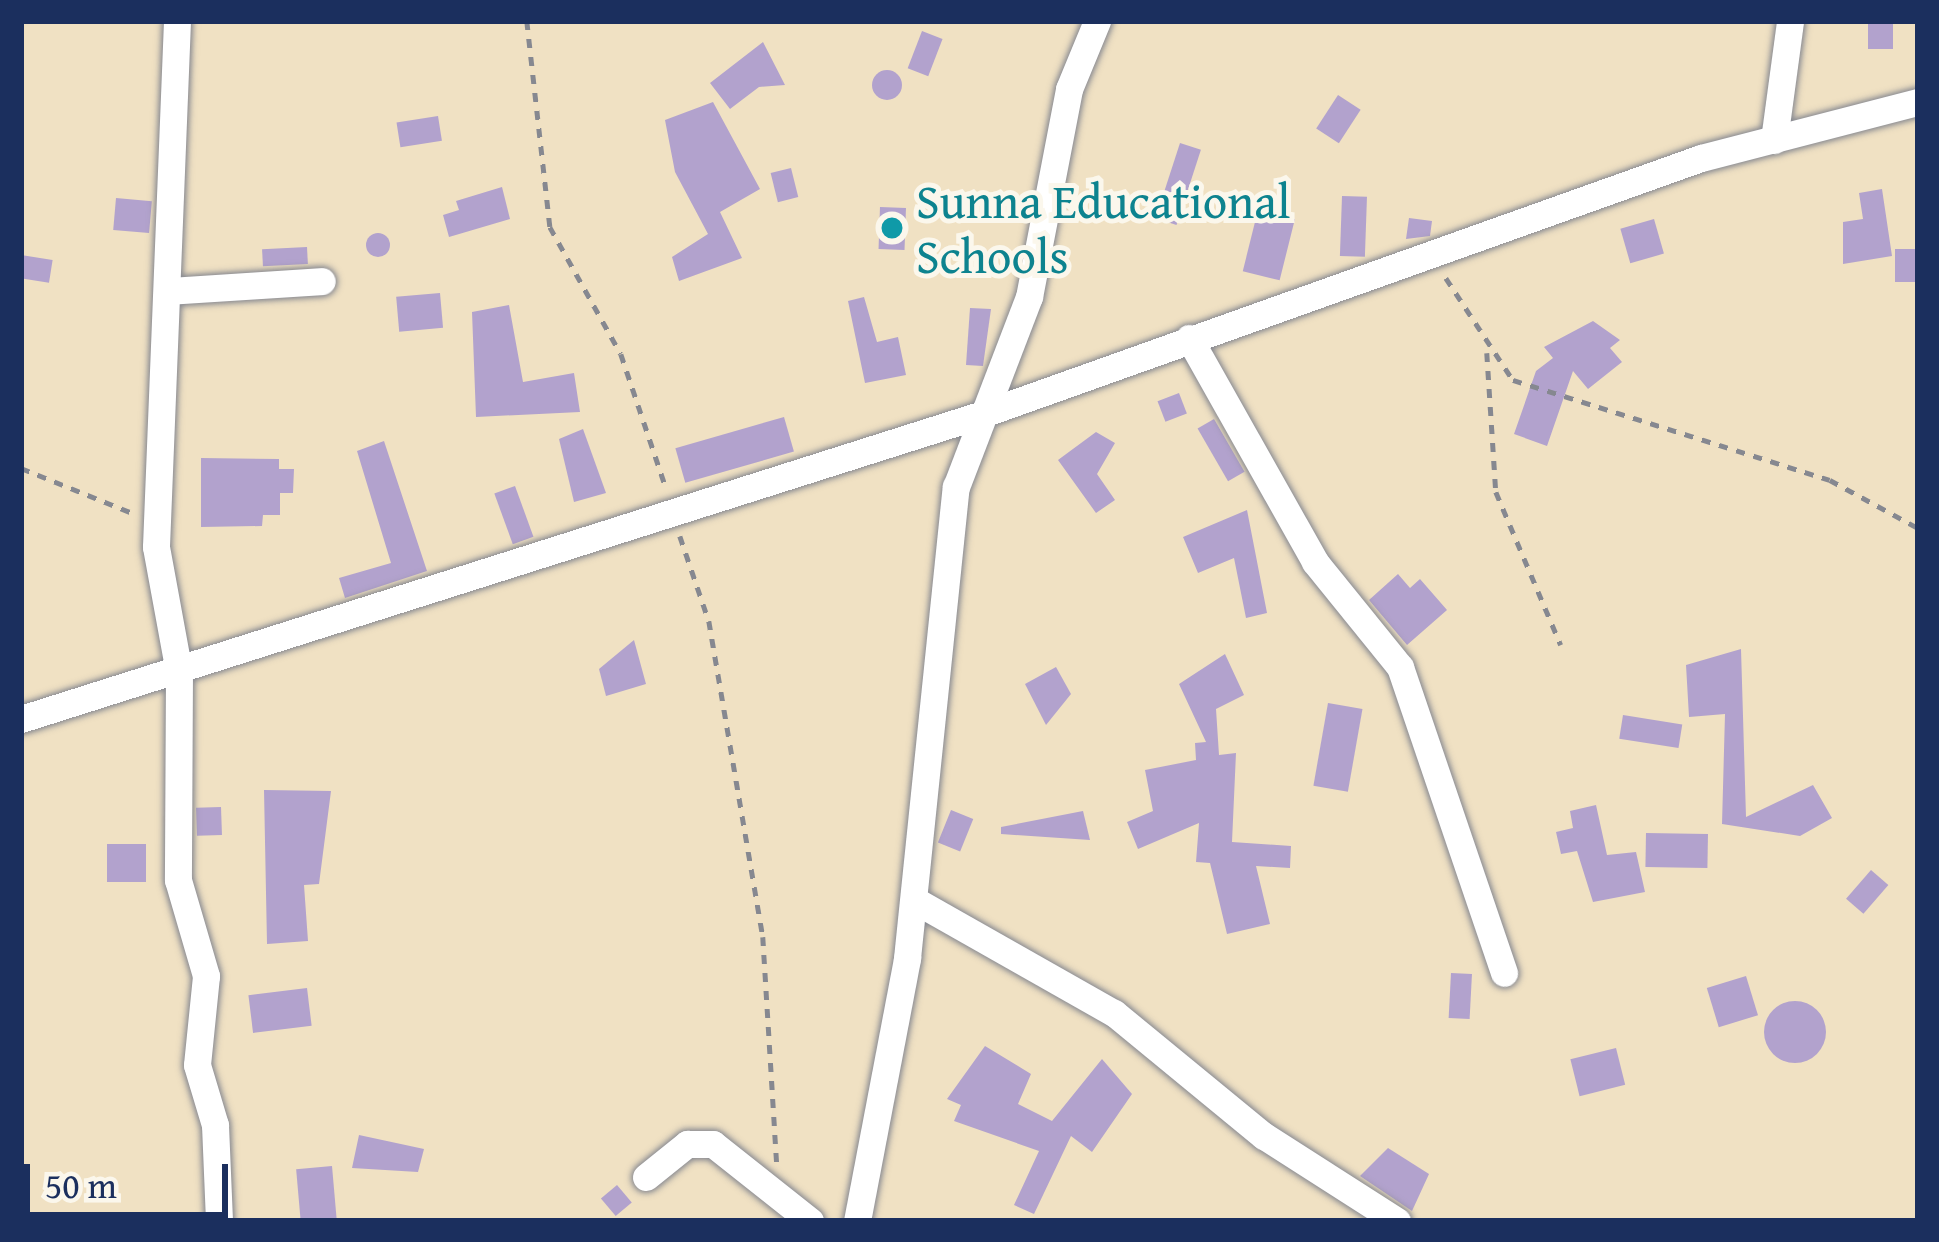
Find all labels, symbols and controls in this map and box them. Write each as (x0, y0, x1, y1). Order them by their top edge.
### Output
place label: Sunna Educational Schools (916, 171, 1290, 284)
marker: Sunna Educational Schools (879, 215, 905, 241)
scale bar (30, 1140, 234, 1214)
text: 50 m (45, 1158, 117, 1211)

